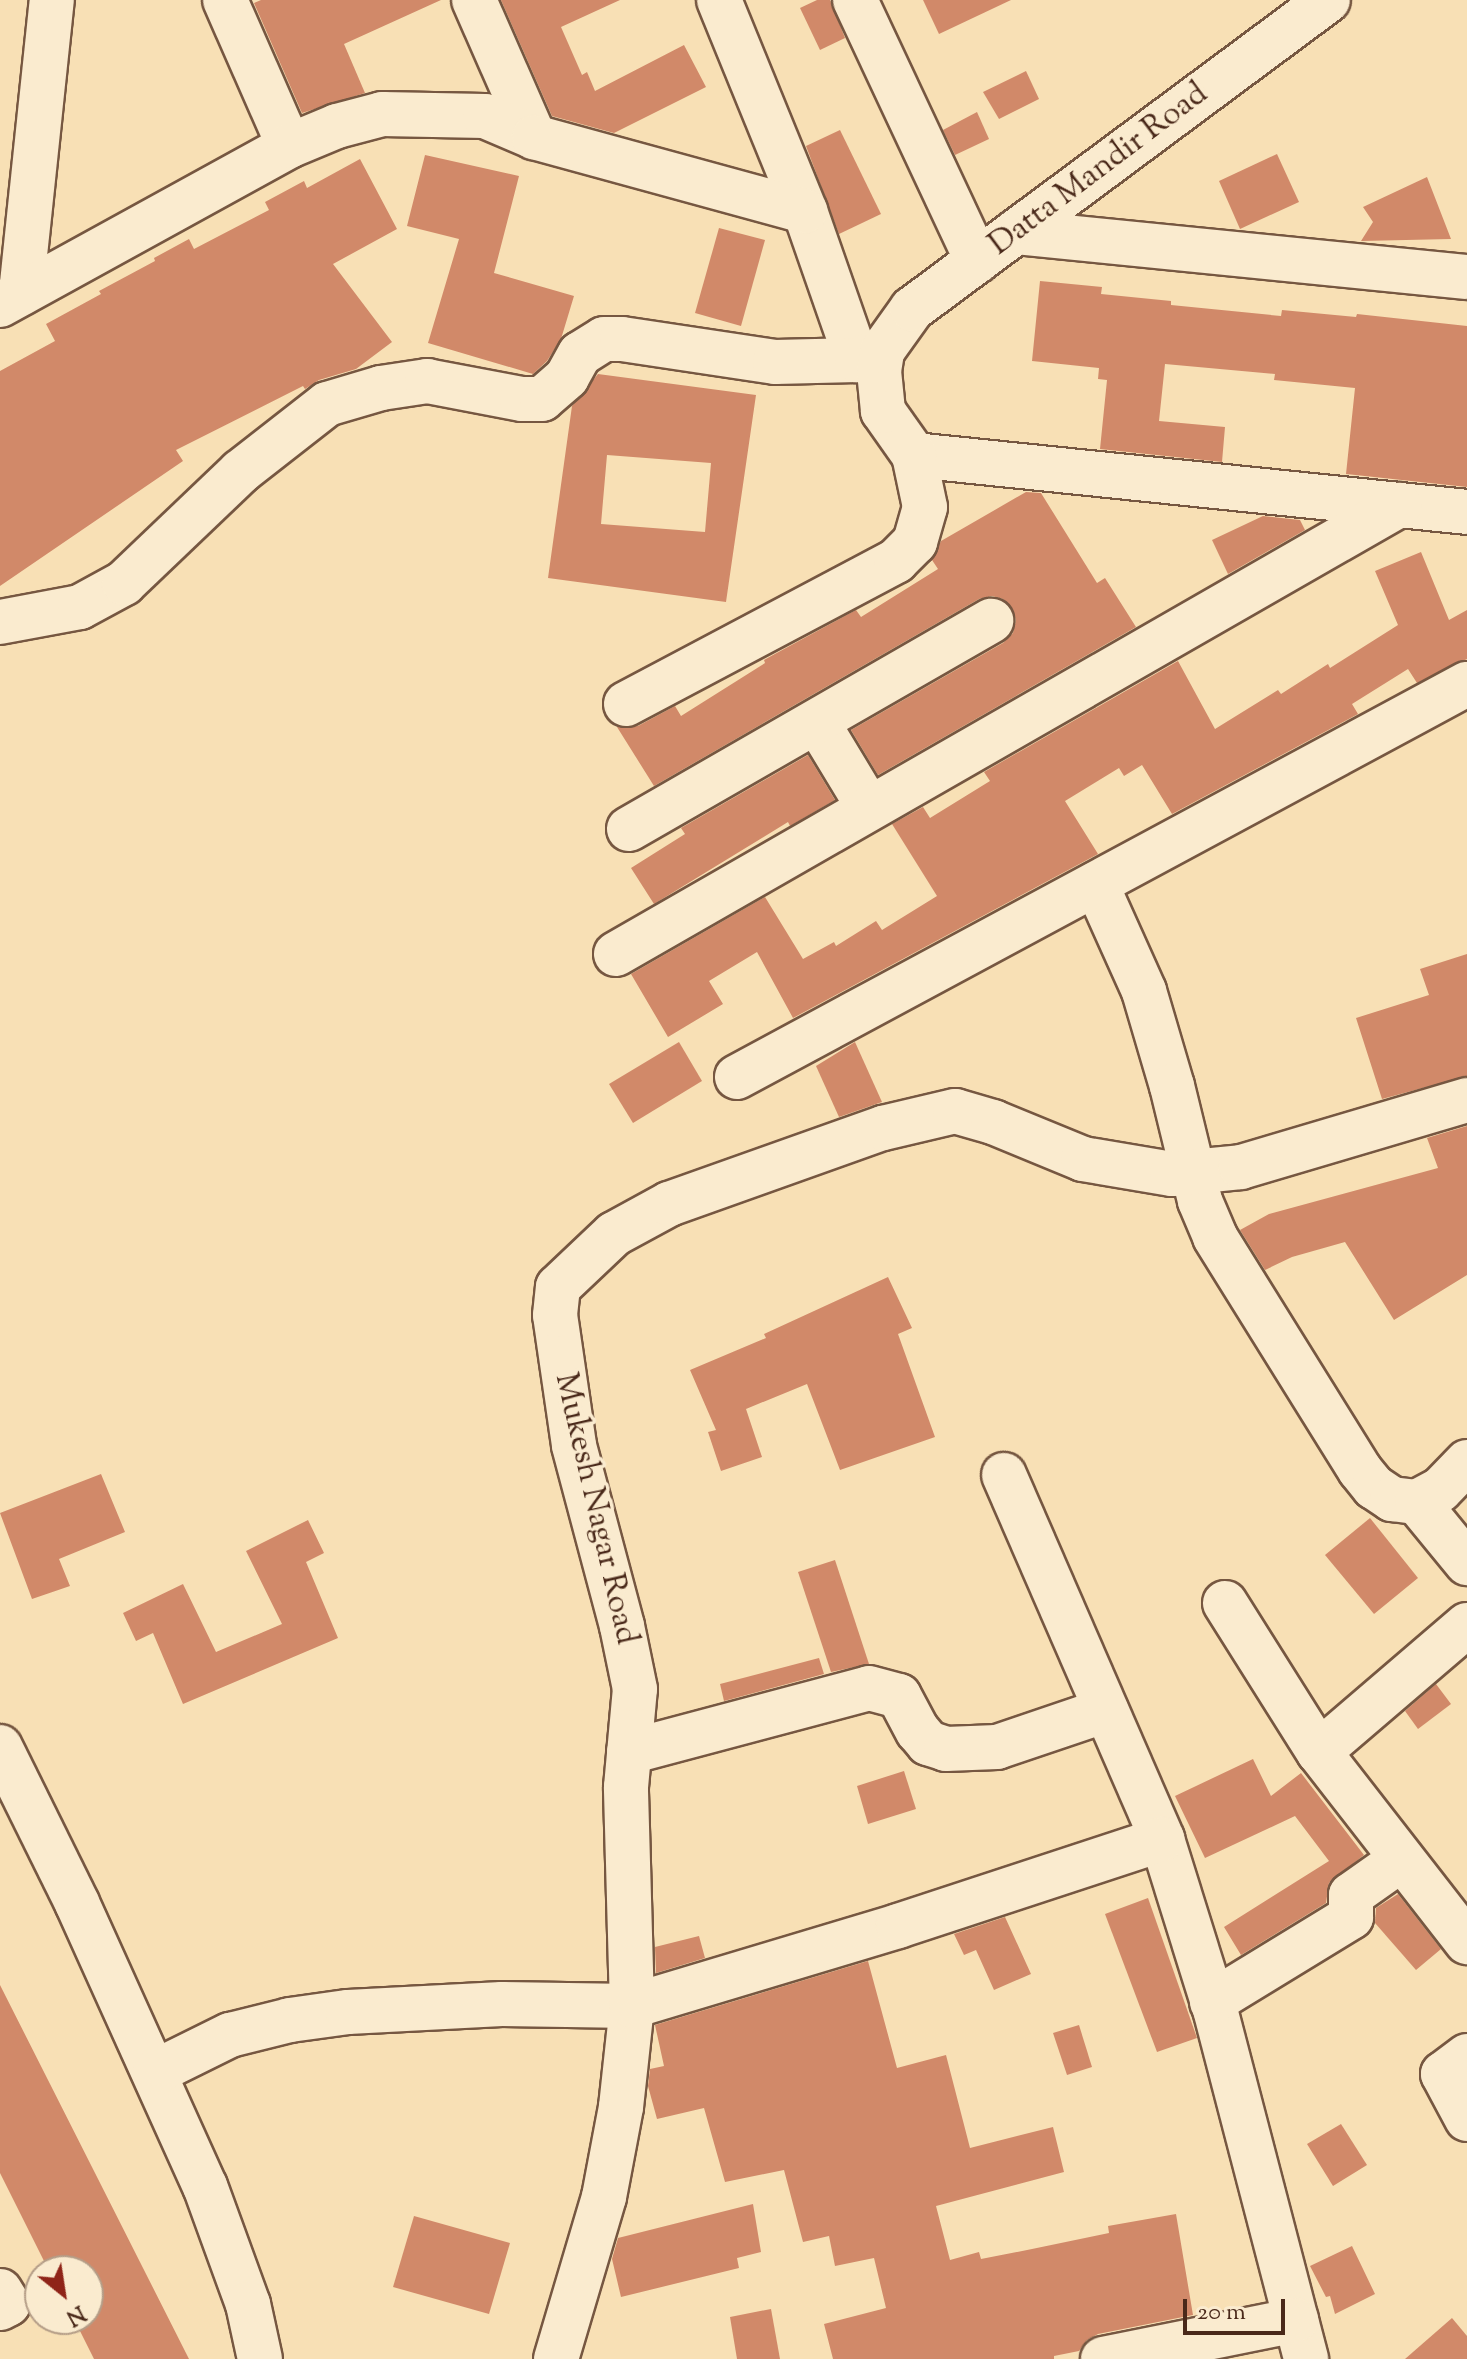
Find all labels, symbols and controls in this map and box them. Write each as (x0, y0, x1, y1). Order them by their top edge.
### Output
street label: Datta Mandir Road (982, 75, 1216, 265)
street label: Mukesh Nagar Road (545, 1369, 645, 1649)
north arrow (24, 2255, 104, 2335)
scale bar (1187, 2283, 1289, 2333)
text: N (59, 2296, 91, 2332)
text: 20 m (1197, 2296, 1246, 2330)

